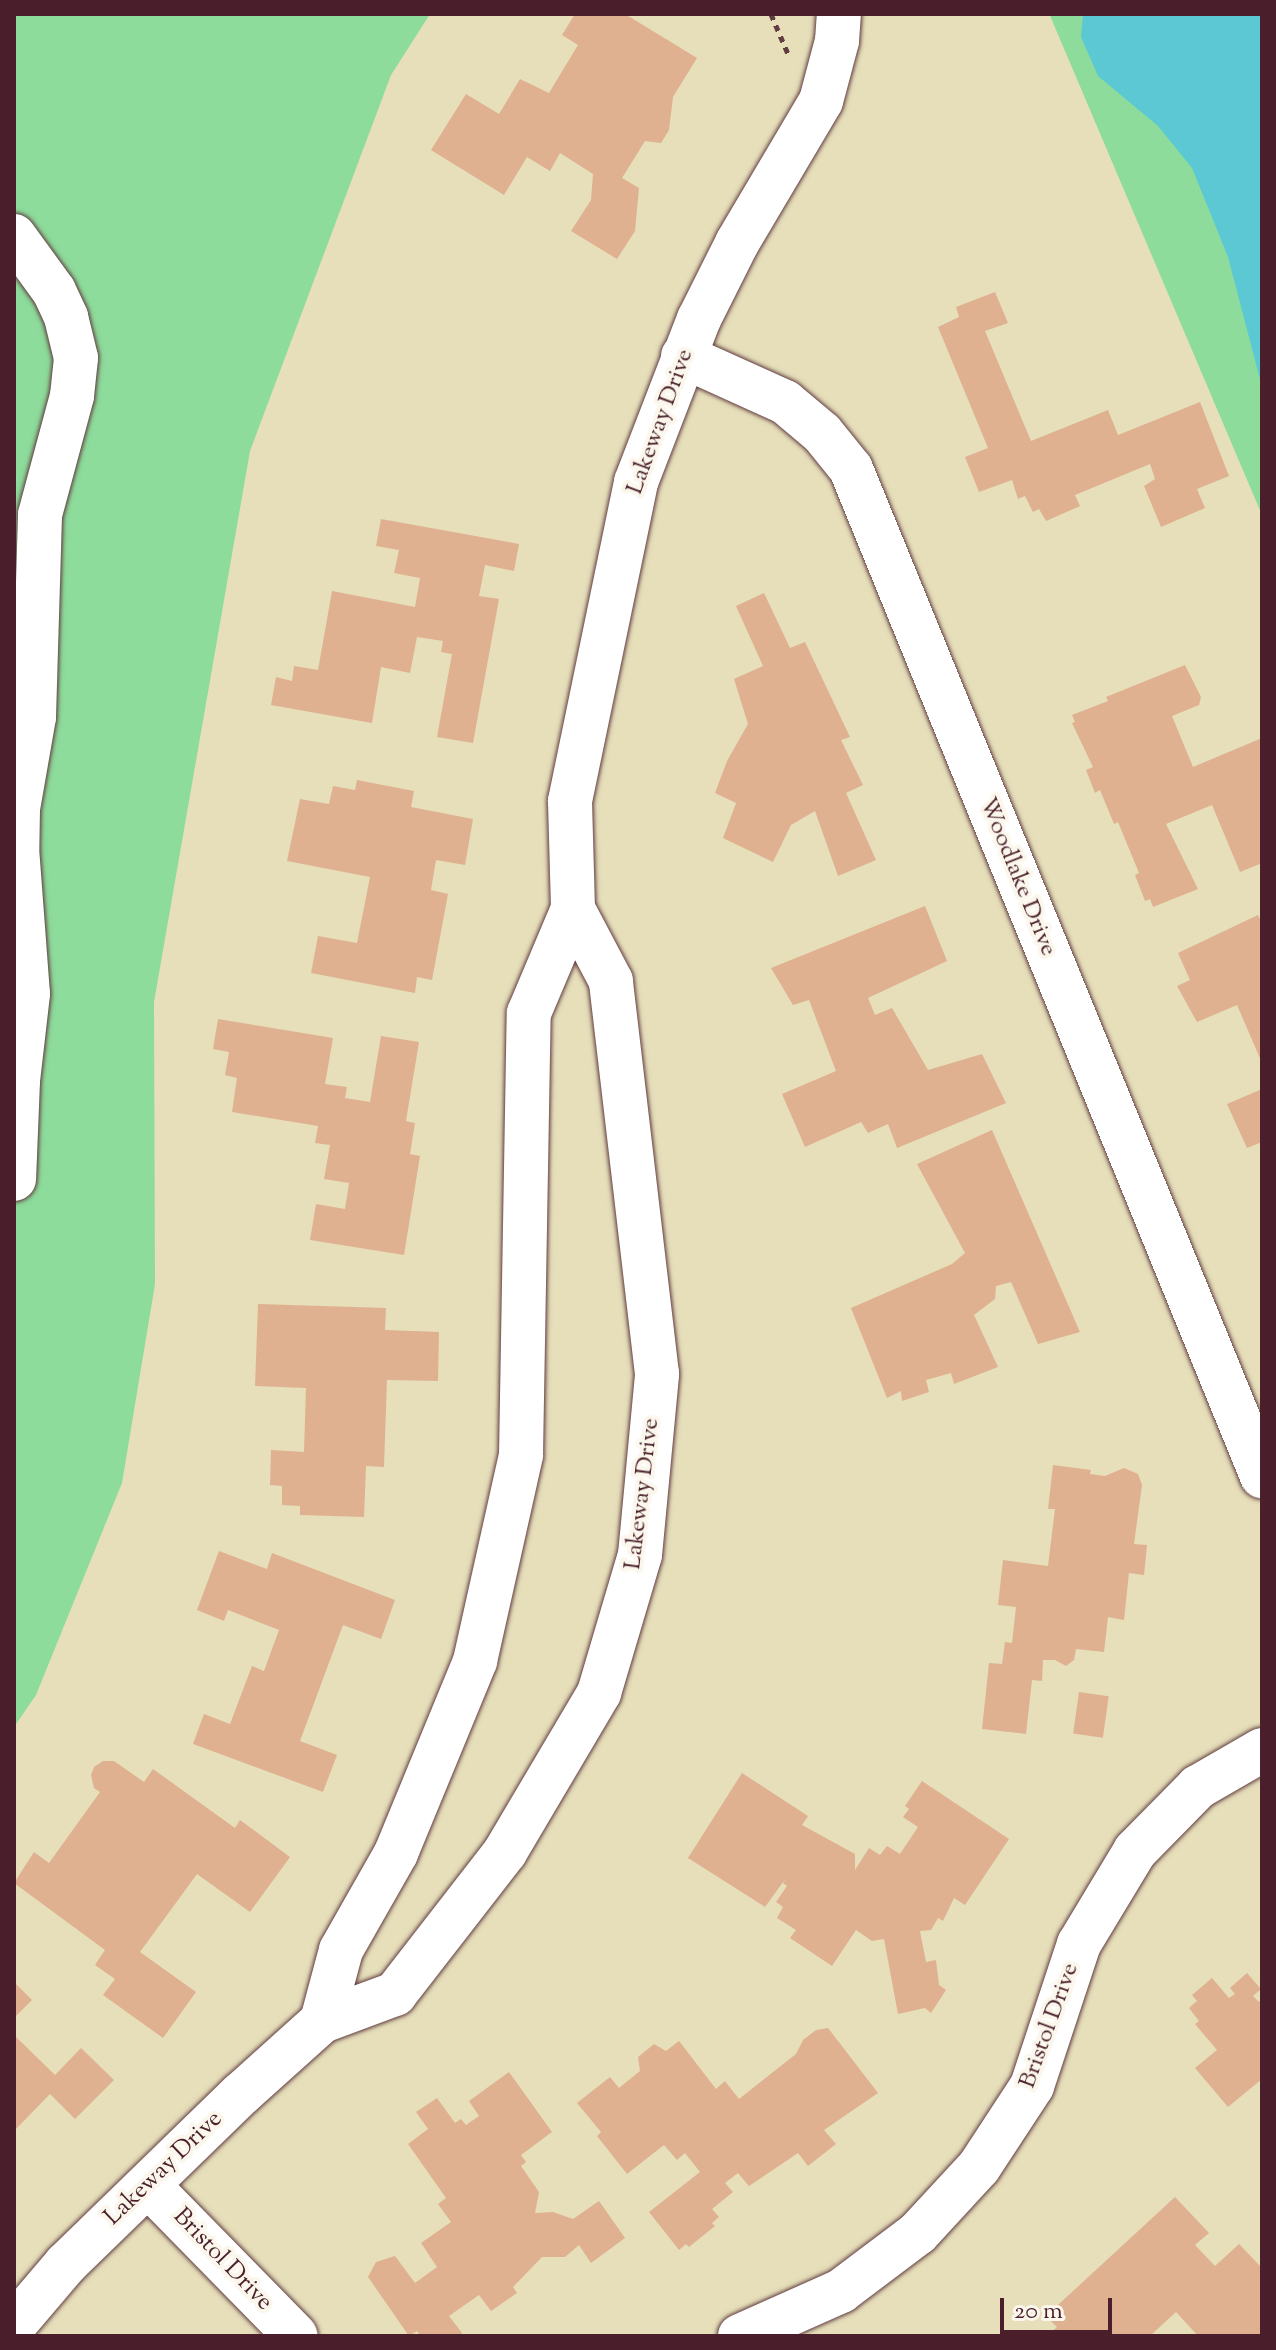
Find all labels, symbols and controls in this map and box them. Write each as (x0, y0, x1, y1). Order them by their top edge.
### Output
street label: Lakeway Drive (621, 345, 701, 499)
street label: Woodlake Drive (972, 793, 1062, 961)
street label: Lakeway Drive (619, 1417, 667, 1571)
street label: Bristol Drive (1014, 1959, 1086, 2093)
street label: Lakeway Drive (99, 2106, 229, 2232)
street label: Bristol Drive (166, 2203, 278, 2317)
scale bar (1004, 2282, 1116, 2332)
text: 20 m (1014, 2295, 1063, 2329)

